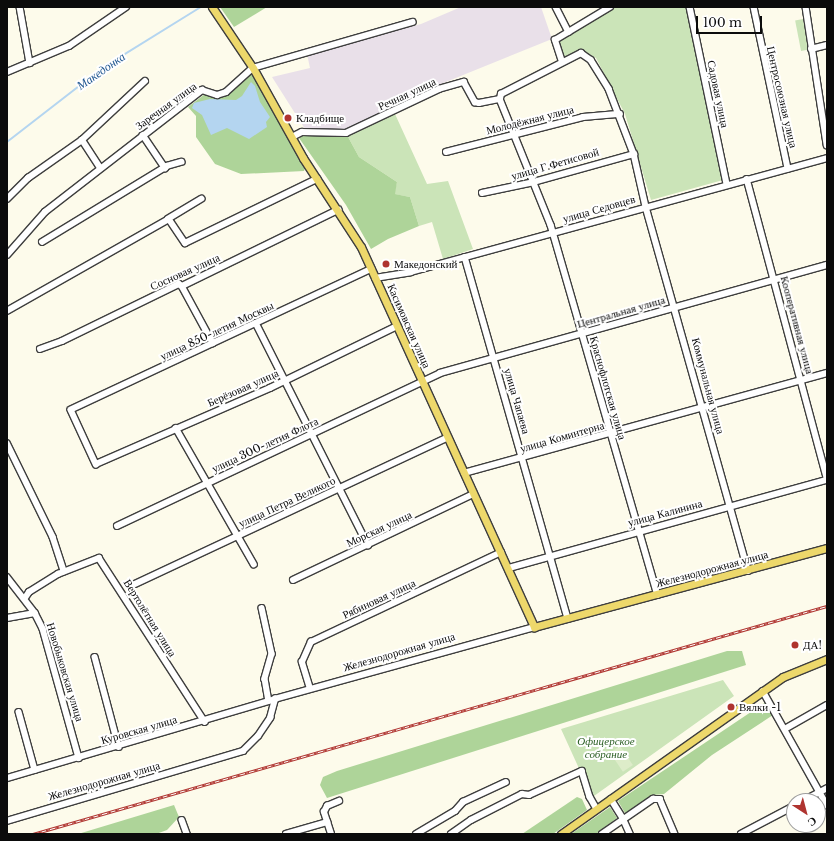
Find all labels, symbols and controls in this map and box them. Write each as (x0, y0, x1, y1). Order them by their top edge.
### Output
scale bar (698, 8, 764, 34)
text: 100 m (703, 15, 742, 30)
street label: Центросоюзная улица (764, 45, 800, 149)
water label: Македонка (74, 49, 128, 93)
street label: Садовая улица (704, 59, 732, 129)
street label: Речная улица (376, 75, 438, 113)
street label: Заречная улица (133, 79, 199, 133)
street label: Молодёжная улица (485, 103, 575, 137)
place label: Кладбище (296, 111, 344, 125)
marker: Кладбище (283, 113, 293, 123)
street label: улица Г.Фетисовой (510, 145, 600, 183)
street label: улица Седовцев (561, 192, 637, 226)
street label: Сосновая улица (148, 251, 222, 293)
place label: Македонский (394, 257, 457, 271)
marker: Македонский (381, 259, 391, 269)
street label: Кооперативная улица (778, 275, 816, 375)
street label: Касимовская улица (385, 282, 433, 370)
street label: Центральная улица (576, 293, 666, 331)
street label: улица 850-летия Москвы (158, 299, 276, 363)
street label: Краснофлотская улица (587, 335, 629, 441)
street label: Коммунальная улица (689, 336, 727, 436)
street label: Берёзовая улица (205, 366, 281, 410)
street label: улица Чапаева (501, 367, 533, 435)
street label: улица 300-летия Флота (210, 415, 320, 475)
street label: улица Коминтерна (518, 419, 606, 455)
street label: улица Петра Великого (237, 474, 337, 530)
street label: улица Калинина (626, 497, 704, 529)
street label: Морская улица (344, 508, 414, 550)
street label: Железнодорожная улица (654, 548, 770, 590)
street label: Рябиновая улица (340, 576, 418, 622)
street label: Вертолётная улица (121, 577, 179, 659)
street label: Новобыковская улица (44, 621, 86, 723)
street label: Железнодорожная улица (342, 630, 456, 674)
place label: ДА! (803, 638, 822, 652)
marker: ДА! (790, 640, 800, 650)
place label: Вялки -1 (739, 700, 781, 714)
marker: Вялки -1 (726, 702, 736, 712)
street label: Куровская улица (99, 713, 179, 747)
park label: Офицерское собрание (577, 735, 635, 761)
street label: Железнодорожная улица (47, 759, 161, 803)
north arrow (786, 793, 826, 833)
text: С (805, 814, 820, 830)

